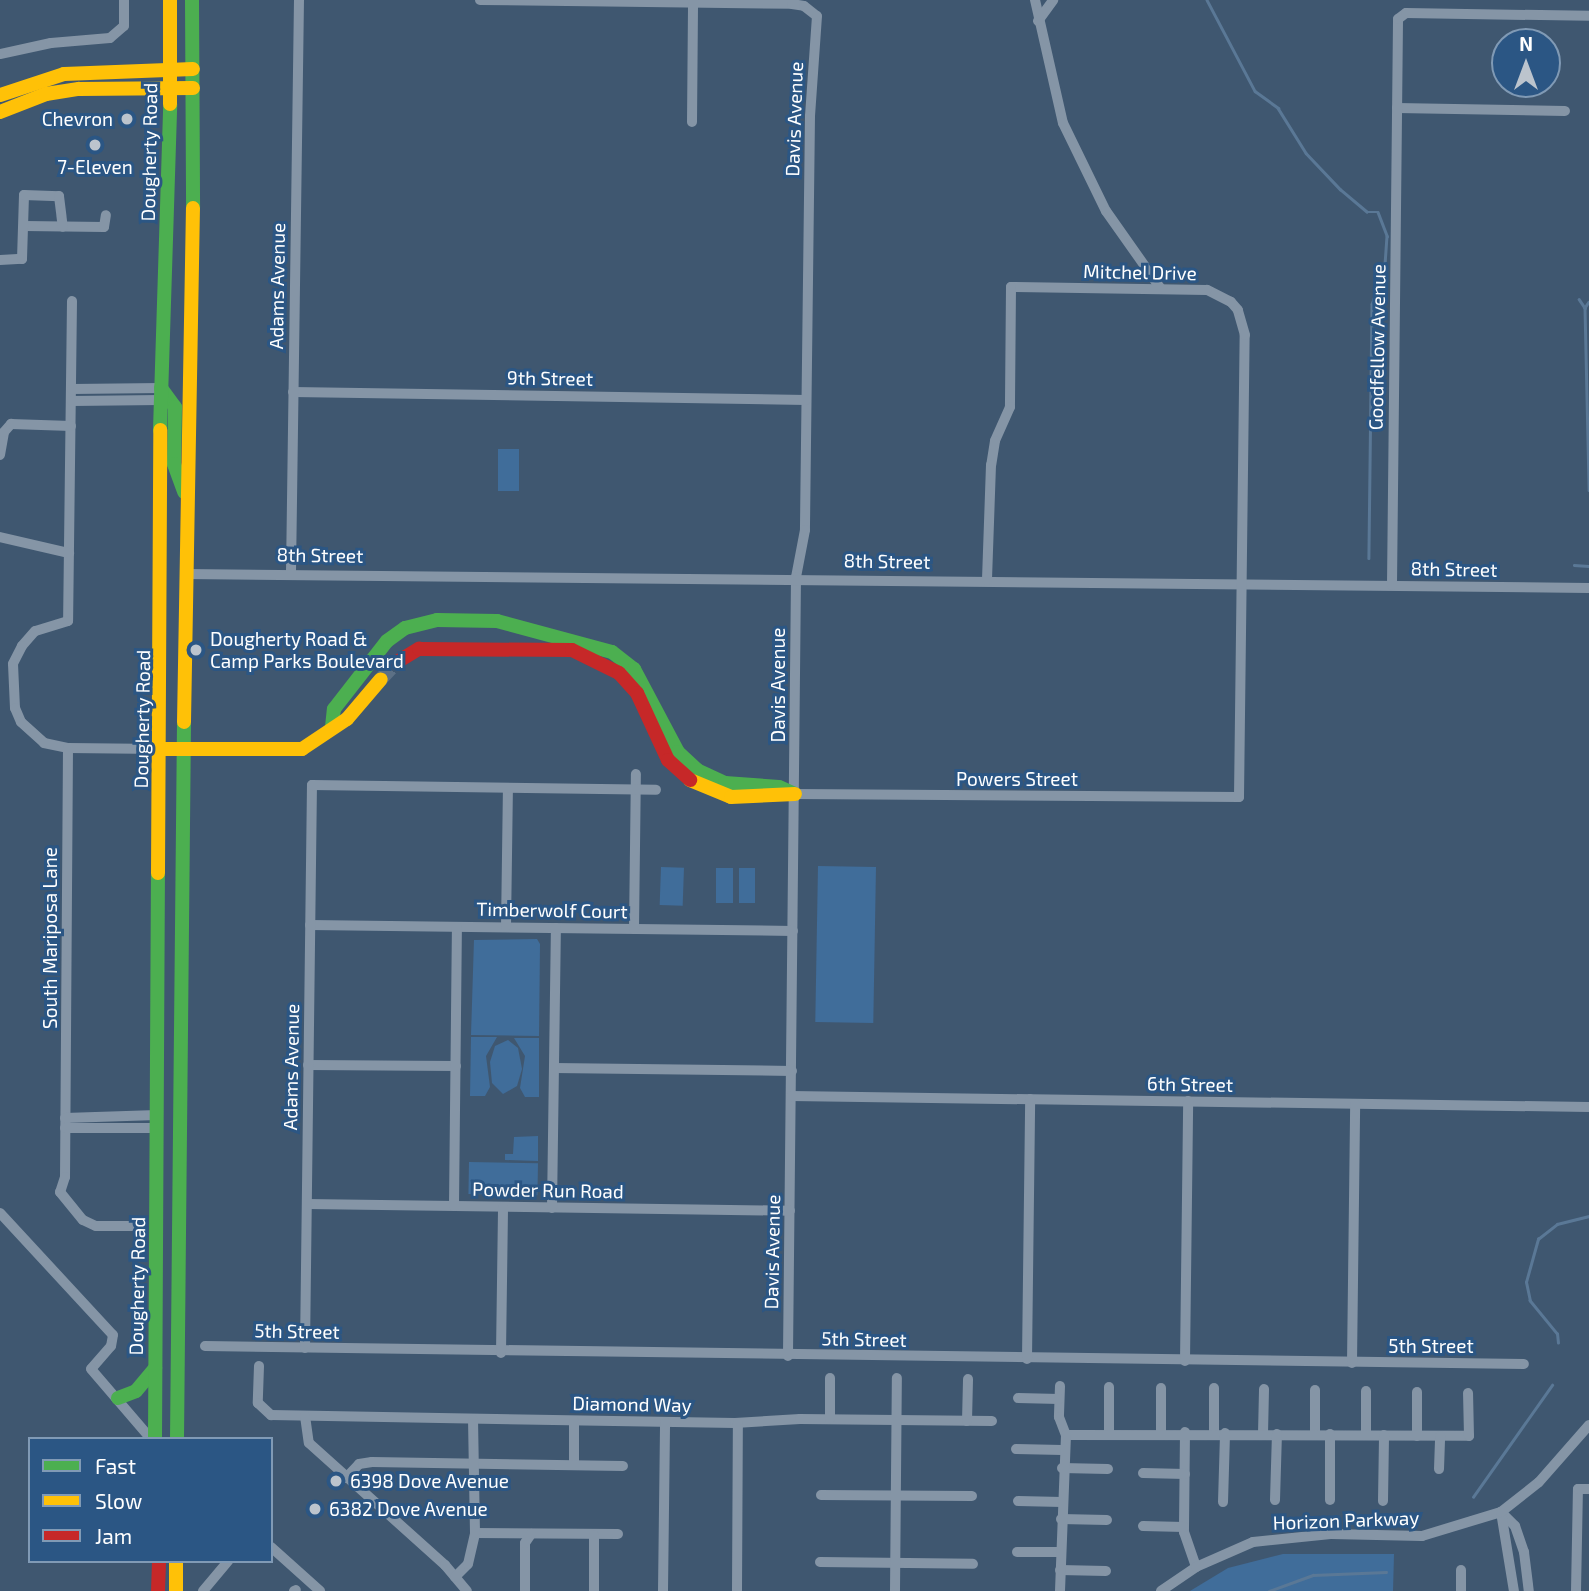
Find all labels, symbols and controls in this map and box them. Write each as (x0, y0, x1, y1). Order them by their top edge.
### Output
north arrow (1491, 28, 1561, 98)
text: N (1519, 32, 1533, 55)
street label: Davis Avenue (781, 61, 807, 177)
street label: Dougherty Road (136, 82, 162, 222)
place label: Chevron (42, 108, 113, 130)
marker: Chevron (119, 111, 135, 127)
marker: 7-Eleven (87, 137, 103, 153)
place label: 7-Eleven (57, 156, 133, 178)
street label: Adams Avenue (264, 222, 290, 350)
street label: Mitchel Drive (1083, 260, 1197, 284)
street label: Goodfellow Avenue (1364, 263, 1390, 431)
street label: 9th Street (507, 366, 593, 390)
street label: 8th Street (276, 543, 364, 567)
street label: 8th Street (843, 549, 931, 573)
street label: 8th Street (1410, 557, 1498, 581)
street label: Davis Avenue (767, 627, 789, 743)
place label: Dougherty Road & Camp Parks Boulevard (210, 628, 404, 672)
marker: Dougherty Road & Camp Parks Boulevard (188, 642, 204, 658)
street label: Dougherty Road (129, 649, 155, 789)
street label: Powers Street (956, 768, 1078, 790)
street label: South Mariposa Lane (39, 847, 61, 1029)
street label: Timberwolf Court (476, 897, 628, 923)
street label: Adams Avenue (278, 1003, 304, 1131)
street label: 6th Street (1147, 1072, 1233, 1096)
street label: Powder Run Road (472, 1177, 624, 1203)
street label: Davis Avenue (760, 1194, 784, 1310)
street label: Dougherty Road (124, 1216, 150, 1356)
street label: 5th Street (254, 1319, 340, 1343)
street label: 5th Street (821, 1327, 907, 1351)
street label: 5th Street (1388, 1335, 1474, 1357)
street label: Diamond Way (572, 1392, 692, 1416)
legend (28, 1437, 273, 1563)
text: Fast (95, 1453, 136, 1478)
place label: 6398 Dove Avenue (350, 1470, 509, 1492)
marker: 6398 Dove Avenue (328, 1473, 344, 1489)
text: Slow (95, 1488, 142, 1513)
place label: 6382 Dove Avenue (329, 1498, 488, 1520)
marker: 6382 Dove Avenue (307, 1501, 323, 1517)
street label: Horizon Parkway (1272, 1506, 1420, 1534)
text: Jam (95, 1523, 132, 1548)

